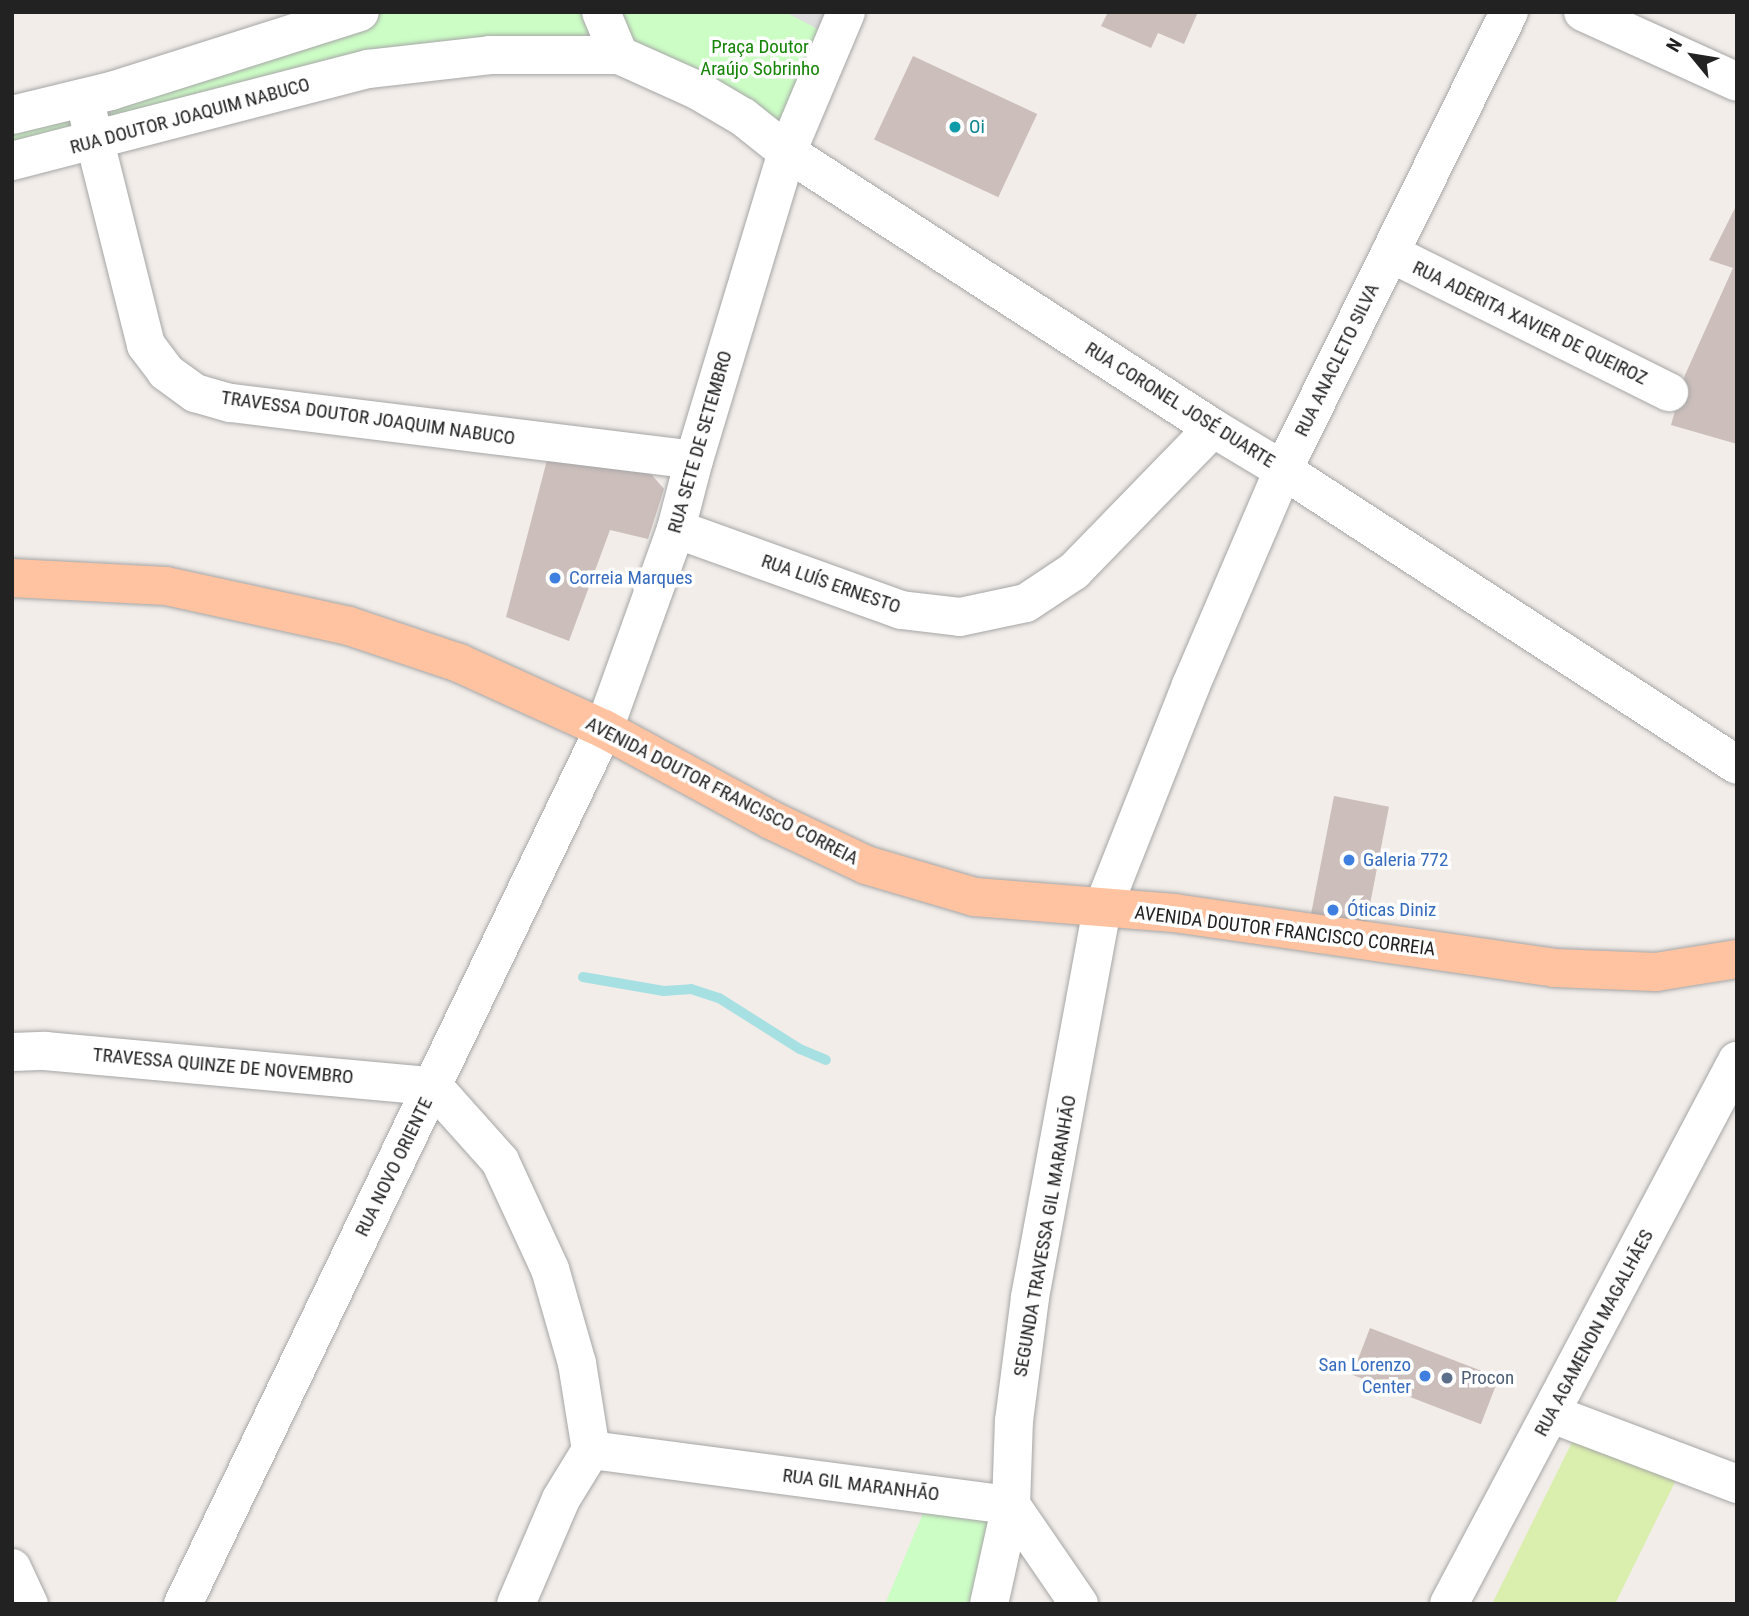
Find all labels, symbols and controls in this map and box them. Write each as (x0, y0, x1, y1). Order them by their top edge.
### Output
north arrow (1658, 21, 1728, 91)
text: N (1662, 34, 1687, 56)
park label: Praça Doutor Araújo Sobrinho (700, 36, 820, 80)
street label: RUA DOUTOR JOAQUIM NABUCO (68, 73, 312, 159)
place label: Oi (969, 116, 985, 138)
marker: Oi (947, 119, 963, 135)
street label: RUA ADERITA XAVIER DE QUEIROZ (1409, 256, 1651, 390)
street label: RUA ANACLETO SILVA (1290, 280, 1384, 440)
street label: RUA CORONEL JOSÉ DUARTE (1081, 337, 1279, 473)
street label: RUA SETE DE SETEMBRO (663, 348, 737, 536)
street label: TRAVESSA DOUTOR JOAQUIM NABUCO (220, 386, 516, 450)
street label: RUA LUÍS ERNESTO (758, 550, 904, 618)
place label: Correia Marques (569, 567, 693, 589)
marker: Correia Marques (547, 570, 563, 586)
street label: AVENIDA DOUTOR FRANCISCO CORREIA (582, 712, 862, 870)
place label: Galeria 772 (1363, 849, 1448, 871)
marker: Galeria 772 (1341, 852, 1357, 868)
place label: Óticas Diniz (1347, 899, 1436, 921)
street label: AVENIDA DOUTOR FRANCISCO CORREIA (1133, 901, 1437, 961)
marker: Óticas Diniz (1325, 902, 1341, 918)
street label: TRAVESSA QUINZE DE NOVEMBRO (92, 1043, 354, 1089)
street label: SEGUNDA TRAVESSA GIL MARANHÃO (1009, 1093, 1081, 1379)
street label: RUA NOVO ORIENTE (351, 1094, 437, 1240)
street label: RUA AGAMENON MAGALHÃES (1530, 1226, 1658, 1440)
place label: San Lorenzo Center (1318, 1354, 1411, 1398)
place label: Procon (1461, 1367, 1514, 1389)
marker: San Lorenzo Center (1417, 1368, 1433, 1384)
marker: Procon (1439, 1370, 1455, 1386)
street label: RUA GIL MARANHÃO (781, 1464, 941, 1506)

